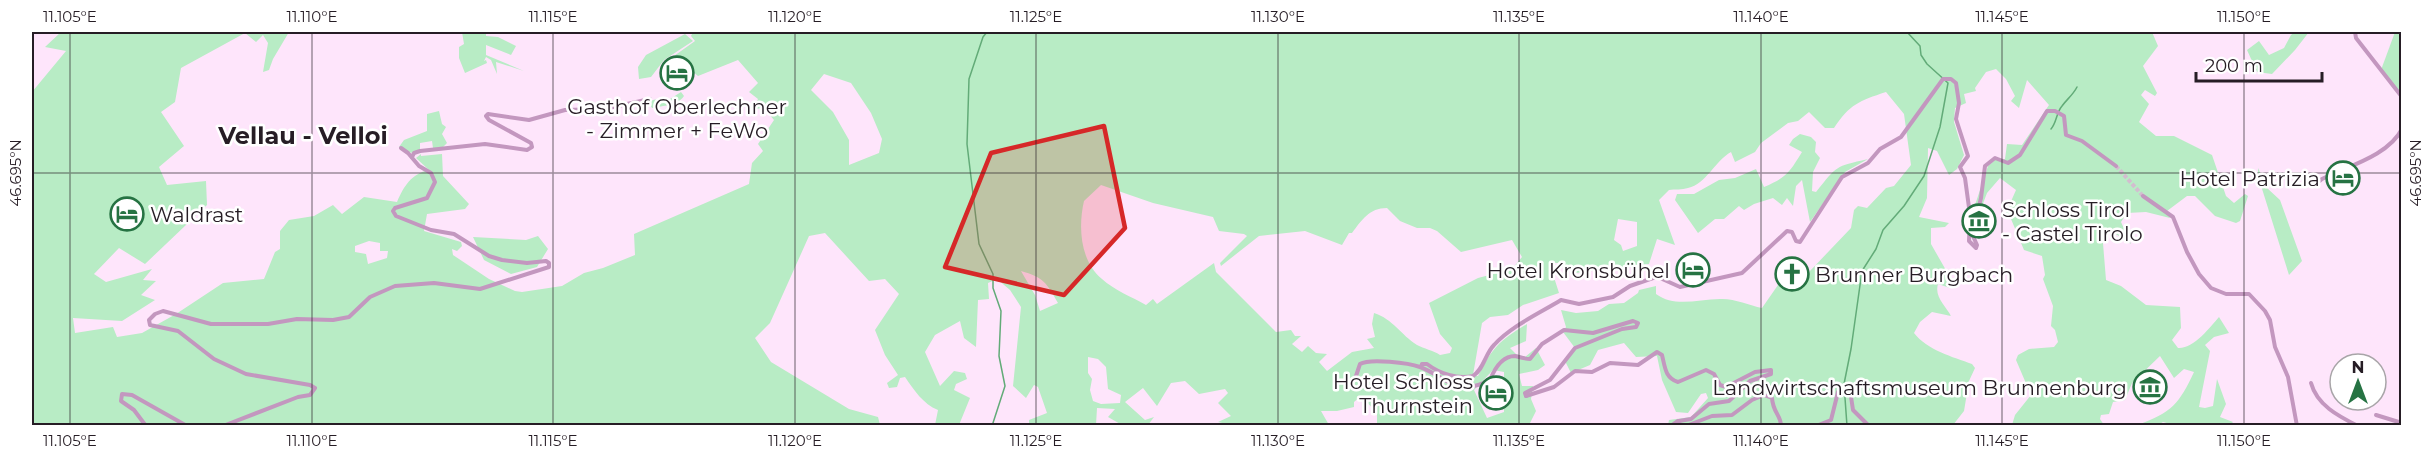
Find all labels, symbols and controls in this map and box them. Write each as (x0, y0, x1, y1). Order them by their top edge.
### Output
text: 11.105°E (43, 7, 97, 26)
text: 11.110°E (287, 7, 337, 26)
text: 11.115°E (528, 7, 578, 26)
text: 11.120°E (768, 7, 822, 26)
text: 11.125°E (1010, 7, 1062, 26)
text: 11.130°E (1251, 7, 1305, 26)
text: 11.135°E (1493, 7, 1545, 26)
text: 11.140°E (1733, 7, 1789, 26)
text: 11.145°E (1975, 7, 2029, 26)
text: 11.150°E (2217, 7, 2271, 26)
scale bar (2196, 45, 2322, 83)
hotel icon: Gasthof Oberlechner - Zimmer + FeWo (659, 55, 695, 91)
text: 200 m (2205, 55, 2263, 77)
place label: Gasthof Oberlechner - Zimmer + FeWo (567, 94, 787, 143)
district label: Vellau - Velloi (217, 121, 388, 150)
text: 46.695°N (6, 139, 25, 207)
text: 46.695°N (2406, 139, 2425, 207)
hotel icon: Hotel Patrizia (2325, 160, 2361, 196)
place label: Hotel Patrizia (2179, 166, 2320, 191)
hotel icon: Waldrast (109, 196, 145, 232)
place label: Schloss Tirol - Castel Tirolo (2002, 197, 2143, 246)
place label: Waldrast (150, 202, 243, 227)
museum icon: Schloss Tirol - Castel Tirolo (1961, 203, 1997, 239)
hotel icon: Hotel Kronsbühel (1675, 252, 1711, 288)
church icon: Brunner Burgbach (1774, 256, 1810, 292)
place label: Hotel Kronsbühel (1486, 258, 1670, 283)
place label: Brunner Burgbach (1815, 262, 2013, 287)
north arrow (2328, 352, 2388, 412)
text: N (2352, 358, 2364, 377)
place label: Hotel Schloss Thurnstein (1333, 369, 1473, 418)
museum icon: Landwirtschaftsmuseum Brunnenburg (2132, 369, 2168, 405)
hotel icon: Hotel Schloss Thurnstein (1478, 375, 1514, 411)
place label: Landwirtschaftsmuseum Brunnenburg (1712, 375, 2127, 400)
text: 11.105°E (43, 431, 97, 450)
text: 11.110°E (287, 431, 337, 450)
text: 11.115°E (528, 431, 578, 450)
text: 11.120°E (768, 431, 822, 450)
text: 11.125°E (1010, 431, 1062, 450)
text: 11.130°E (1251, 431, 1305, 450)
text: 11.135°E (1493, 431, 1545, 450)
text: 11.140°E (1733, 431, 1789, 450)
text: 11.145°E (1975, 431, 2029, 450)
text: 11.150°E (2217, 431, 2271, 450)

